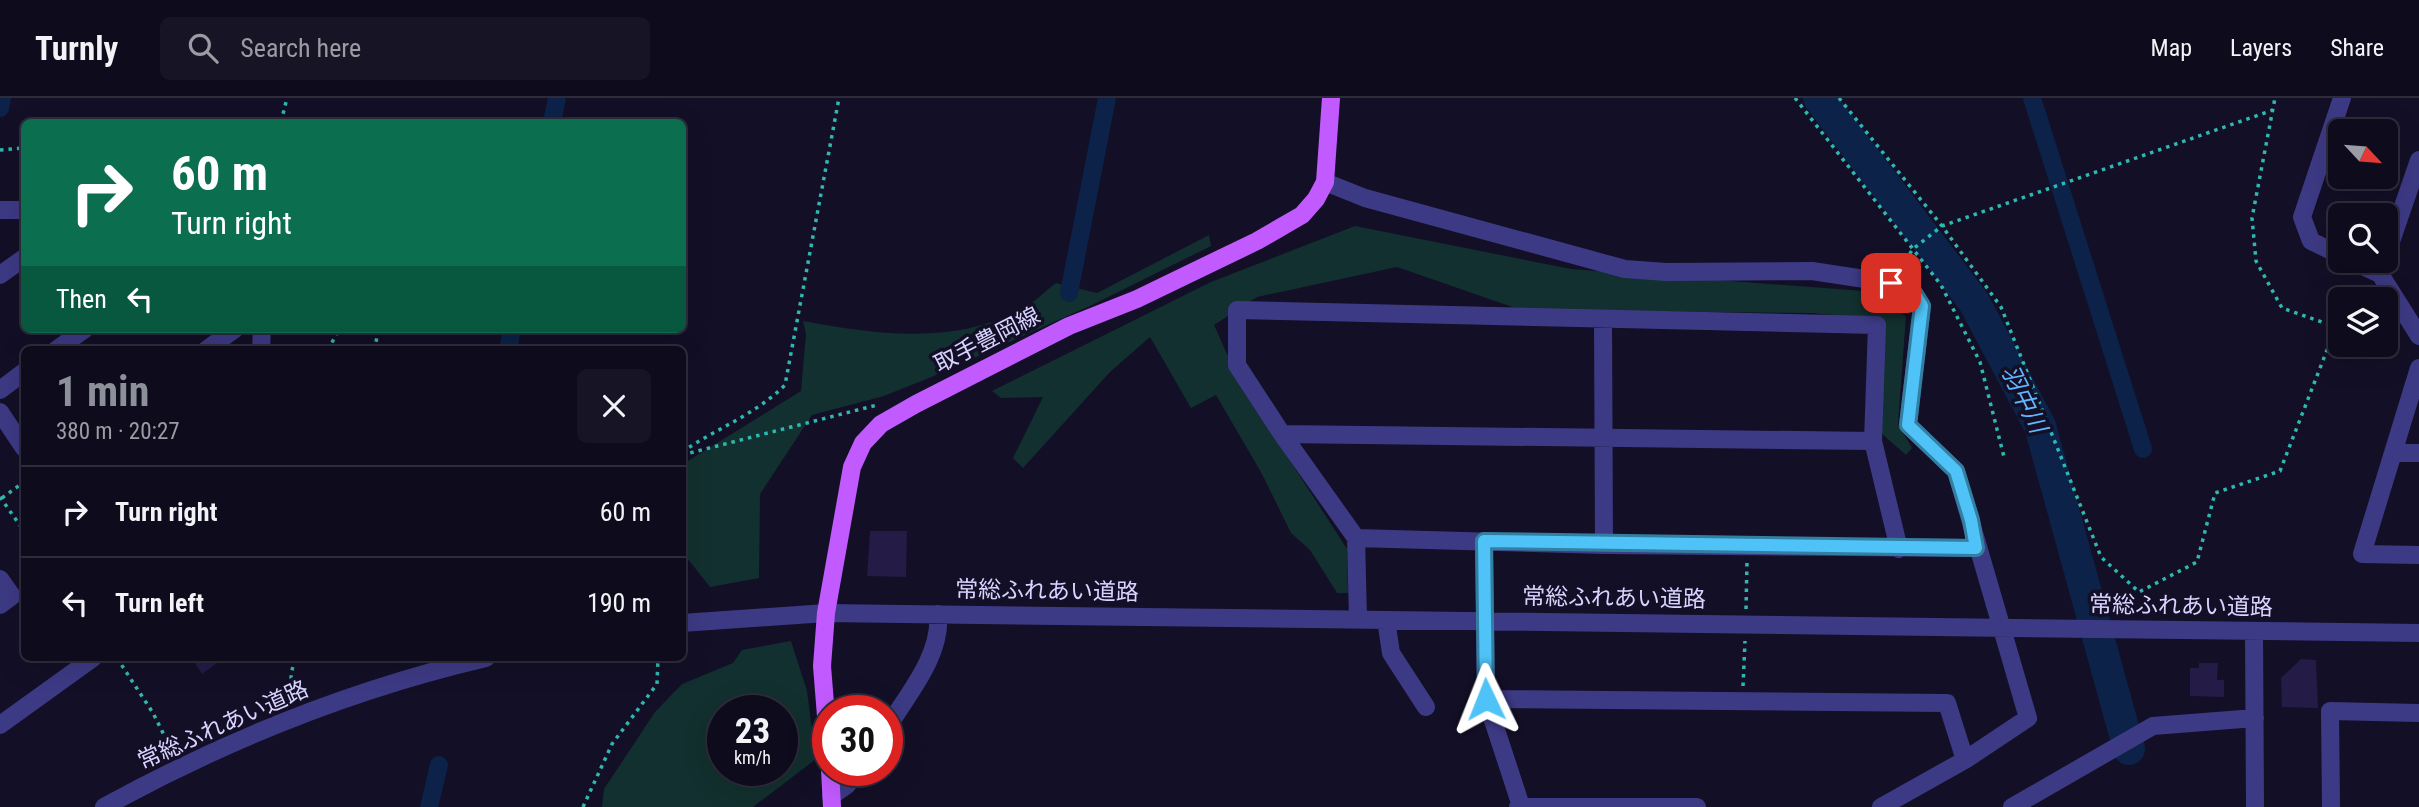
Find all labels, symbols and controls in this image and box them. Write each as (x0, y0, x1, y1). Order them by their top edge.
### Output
search box (160, 17, 650, 80)
text: Turnly (35, 29, 118, 68)
icon: search (184, 29, 222, 67)
text: Search here (240, 33, 361, 63)
text: Map (2151, 34, 2192, 62)
text: Layers (2230, 34, 2292, 62)
text: Share (2330, 34, 2384, 62)
north arrow (2328, 119, 2398, 189)
map controls (2328, 119, 2398, 357)
text: 60 m (171, 145, 268, 202)
icon: right (56, 147, 147, 238)
button: search (2328, 203, 2398, 273)
text: Turn right (171, 204, 292, 242)
pin (1861, 253, 1921, 313)
icon: arrive (1872, 264, 1910, 302)
icon: left (121, 280, 159, 318)
text: Then (56, 284, 107, 314)
button: layers (2328, 287, 2398, 357)
street label: 取手豊岡線 (930, 302, 1044, 378)
water label: 羽中川 (1996, 361, 2054, 440)
text: 1 min (56, 367, 149, 416)
button: close (577, 369, 651, 443)
text: 380 m · 20:27 (56, 418, 180, 445)
icon: right (56, 493, 94, 531)
text: Turn right (115, 497, 217, 527)
text: 60 m (600, 497, 651, 527)
street label: 常総ふれあい道路 (955, 576, 1139, 606)
street label: 常総ふれあい道路 (1522, 583, 1706, 613)
icon: left (56, 584, 94, 622)
text: Turn left (115, 588, 204, 618)
text: 190 m (587, 588, 651, 618)
street label: 常総ふれあい道路 (2089, 591, 2273, 621)
position arrow (1449, 662, 1523, 736)
street label: 常総ふれあい道路 (133, 675, 313, 775)
speed limit sign: 30 (812, 695, 903, 786)
text: 23 (735, 711, 770, 752)
text: km/h (734, 747, 771, 768)

